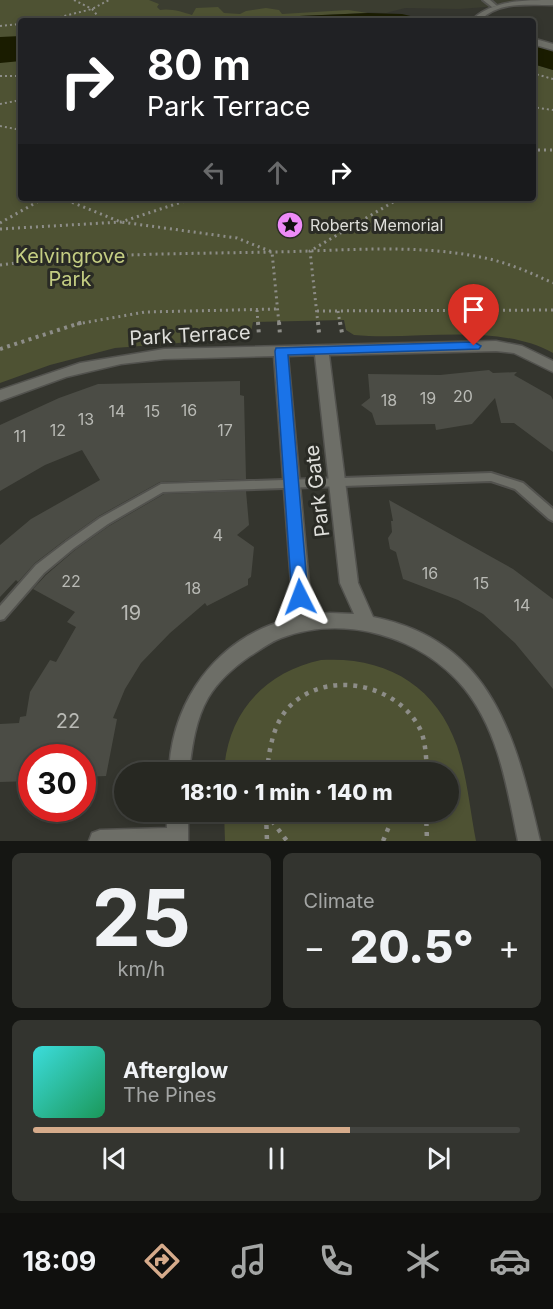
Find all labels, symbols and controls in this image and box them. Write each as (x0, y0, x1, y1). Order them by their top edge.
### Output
text: 80 m (147, 39, 251, 90)
icon: right (48, 42, 126, 120)
text: Park Terrace (147, 90, 311, 123)
icon: left (198, 156, 231, 189)
icon: ahead (261, 156, 294, 189)
icon: right (324, 156, 357, 189)
place icon: Roberts Memorial (275, 210, 305, 240)
place label: Roberts Memorial (310, 215, 443, 235)
park label: Kelvingrove Park (15, 244, 125, 291)
pin (448, 284, 499, 346)
icon: arrive (457, 293, 490, 326)
street label: Park Terrace (129, 320, 251, 350)
house number: 20 (453, 386, 473, 406)
house number: 19 (420, 388, 436, 408)
house number: 18 (381, 390, 397, 410)
house number: 16 (181, 400, 197, 420)
house number: 14 (109, 401, 125, 421)
house number: 15 (144, 401, 160, 421)
house number: 13 (78, 409, 94, 429)
house number: 12 (50, 420, 66, 440)
house number: 17 (217, 420, 233, 440)
house number: 11 (13, 426, 27, 446)
street label: Park Gate (299, 444, 335, 538)
house number: 4 (213, 525, 223, 545)
house number: 16 (422, 563, 438, 583)
position arrow (268, 565, 332, 629)
house number: 22 (61, 571, 81, 591)
house number: 15 (473, 573, 489, 593)
house number: 18 (185, 578, 201, 598)
house number: 14 (514, 595, 530, 615)
house number: 19 (121, 601, 141, 625)
house number: 22 (56, 709, 80, 733)
speed limit sign: 30 (18, 744, 96, 822)
text: 18:10 · 1 min · 140 m (180, 779, 393, 805)
text: 25 (92, 870, 191, 965)
text: Climate (304, 889, 375, 913)
text: 20.5° (350, 919, 474, 974)
text: − (304, 927, 325, 967)
text: + (498, 927, 520, 967)
text: km/h (117, 957, 165, 981)
text: Afterglow (123, 1057, 228, 1083)
text: The Pines (123, 1083, 217, 1107)
icon: previous (98, 1142, 131, 1175)
icon: pause (260, 1142, 293, 1175)
icon: next (422, 1142, 455, 1175)
icon: directions (141, 1240, 183, 1282)
icon: music (228, 1240, 270, 1282)
icon: phone (315, 1240, 357, 1282)
icon: climate (402, 1240, 444, 1282)
icon: car (489, 1240, 531, 1282)
text: 18:09 (22, 1245, 96, 1278)

